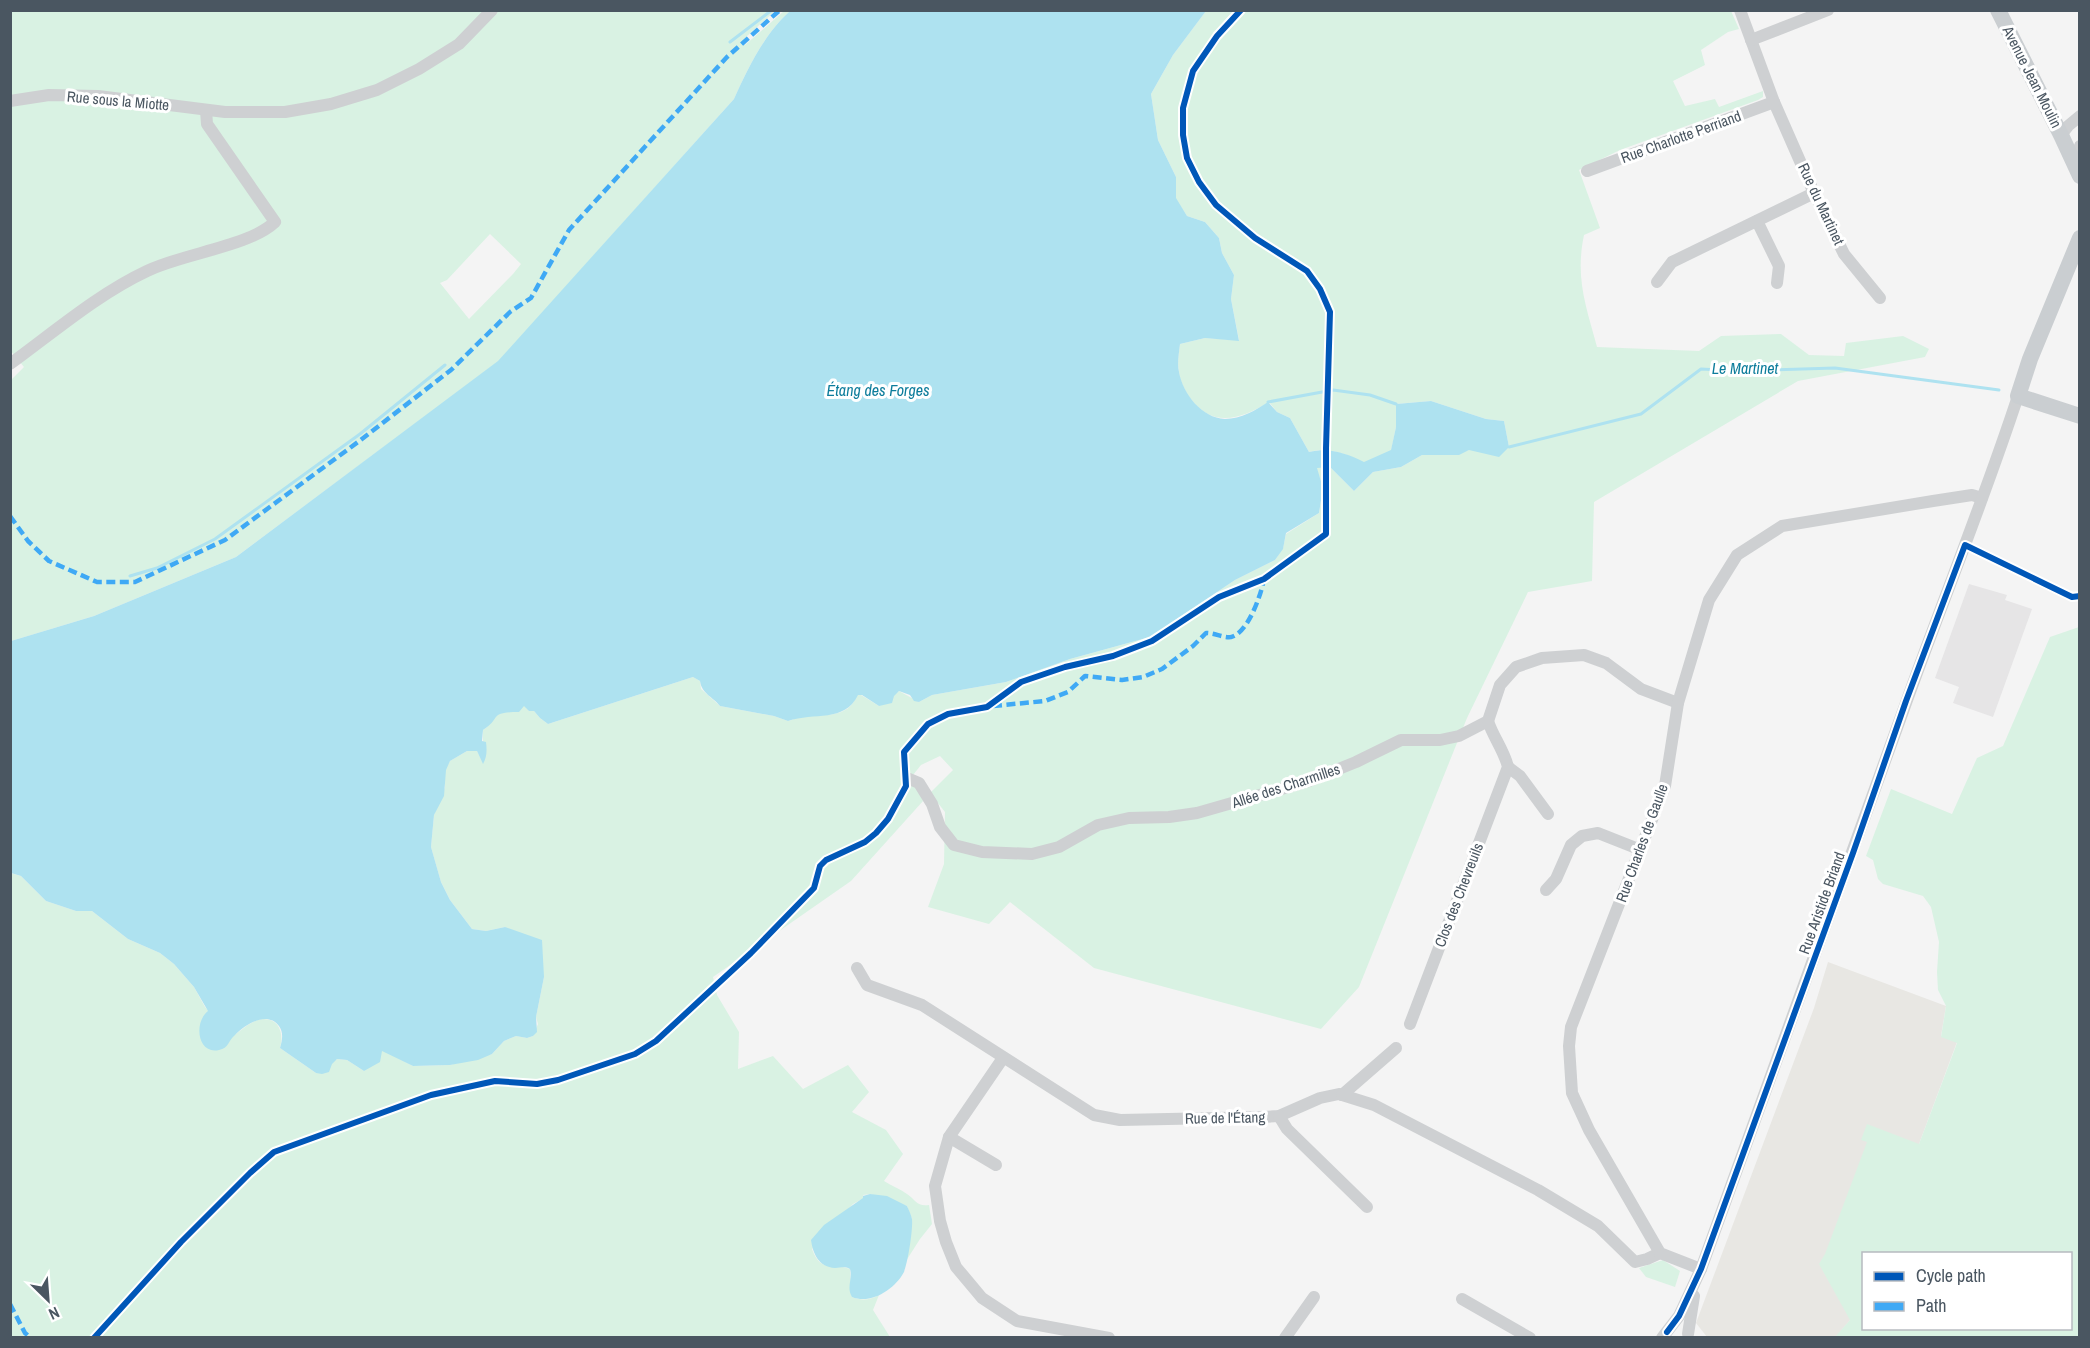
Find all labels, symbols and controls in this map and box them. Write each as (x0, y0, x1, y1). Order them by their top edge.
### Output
street label: Avenue Jean Moulin (1997, 21, 2067, 131)
street label: Rue sous la Miotte (66, 86, 170, 115)
street label: Rue Charlotte Perriand (1618, 105, 1744, 168)
street label: Rue du Martinet (1793, 159, 1850, 249)
water label: Le Martinet (1712, 357, 1779, 379)
water label: Étang des Forges (826, 379, 930, 401)
street label: Allée des Charmilles (1228, 758, 1343, 813)
street label: Rue Charles de Gaulle (1610, 781, 1673, 905)
street label: Clos des Chevreuils (1429, 840, 1488, 950)
street label: Rue Aristide Briand (1793, 849, 1850, 957)
street label: Rue de l'Étang (1185, 1106, 1265, 1129)
legend (1862, 1252, 2072, 1330)
text: Cycle path (1916, 1263, 1986, 1288)
north arrow (18, 1270, 78, 1330)
text: Path (1916, 1293, 1946, 1318)
text: N (45, 1302, 63, 1326)

